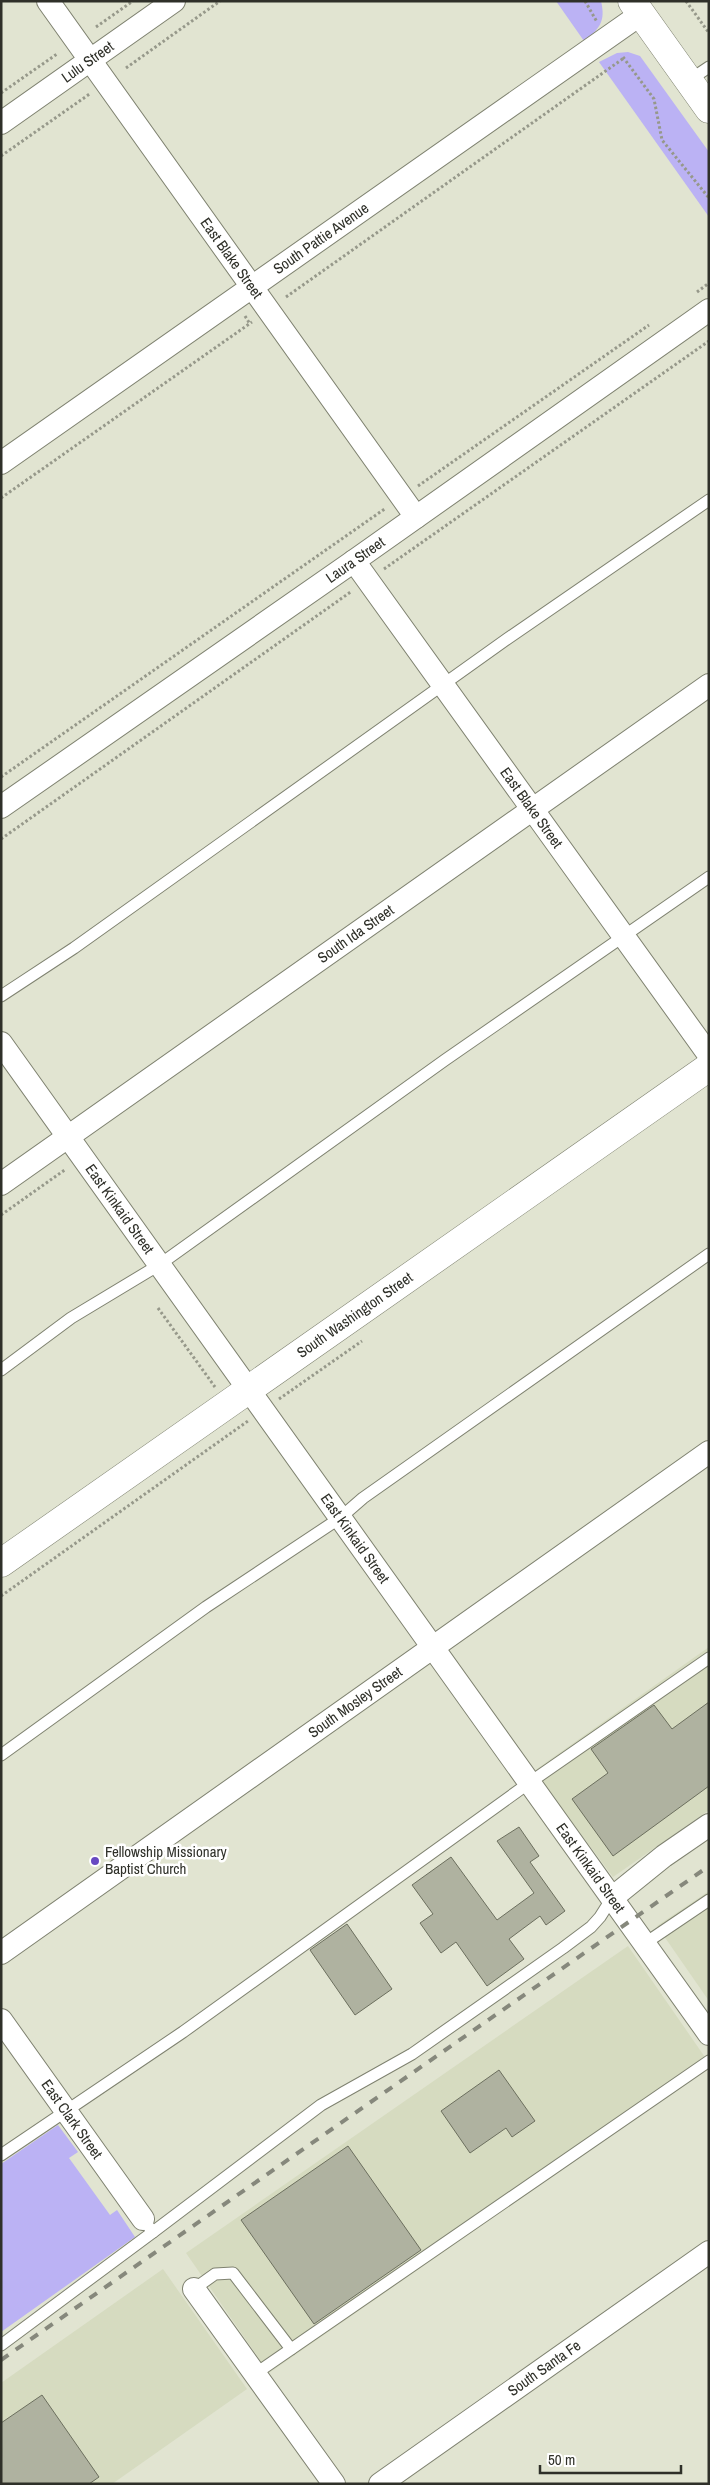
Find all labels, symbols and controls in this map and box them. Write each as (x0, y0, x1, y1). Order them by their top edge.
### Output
street label: Lulu Street (57, 35, 118, 87)
street label: South Pattie Avenue (269, 197, 373, 279)
street label: East Blake Street (196, 213, 268, 303)
street label: Laura Street (321, 531, 389, 588)
street label: East Blake Street (496, 763, 568, 853)
street label: South Ida Street (313, 899, 398, 968)
street label: East Kinkaid Street (81, 1159, 160, 1258)
street label: South Washington Street (292, 1266, 417, 1363)
street label: East Kinkaid Street (316, 1489, 395, 1588)
street label: South Mosley Street (304, 1661, 407, 1742)
street label: East Kinkaid Street (551, 1819, 631, 1918)
place label: Fellowship Missionary Baptist Church (105, 1841, 228, 1879)
marker: Fellowship Missionary Baptist Church (89, 1855, 101, 1867)
street label: East Clark Street (37, 2075, 108, 2163)
street label: South Santa Fe (503, 2335, 585, 2401)
scale bar (540, 2442, 681, 2474)
text: 50 m (548, 2449, 575, 2470)

